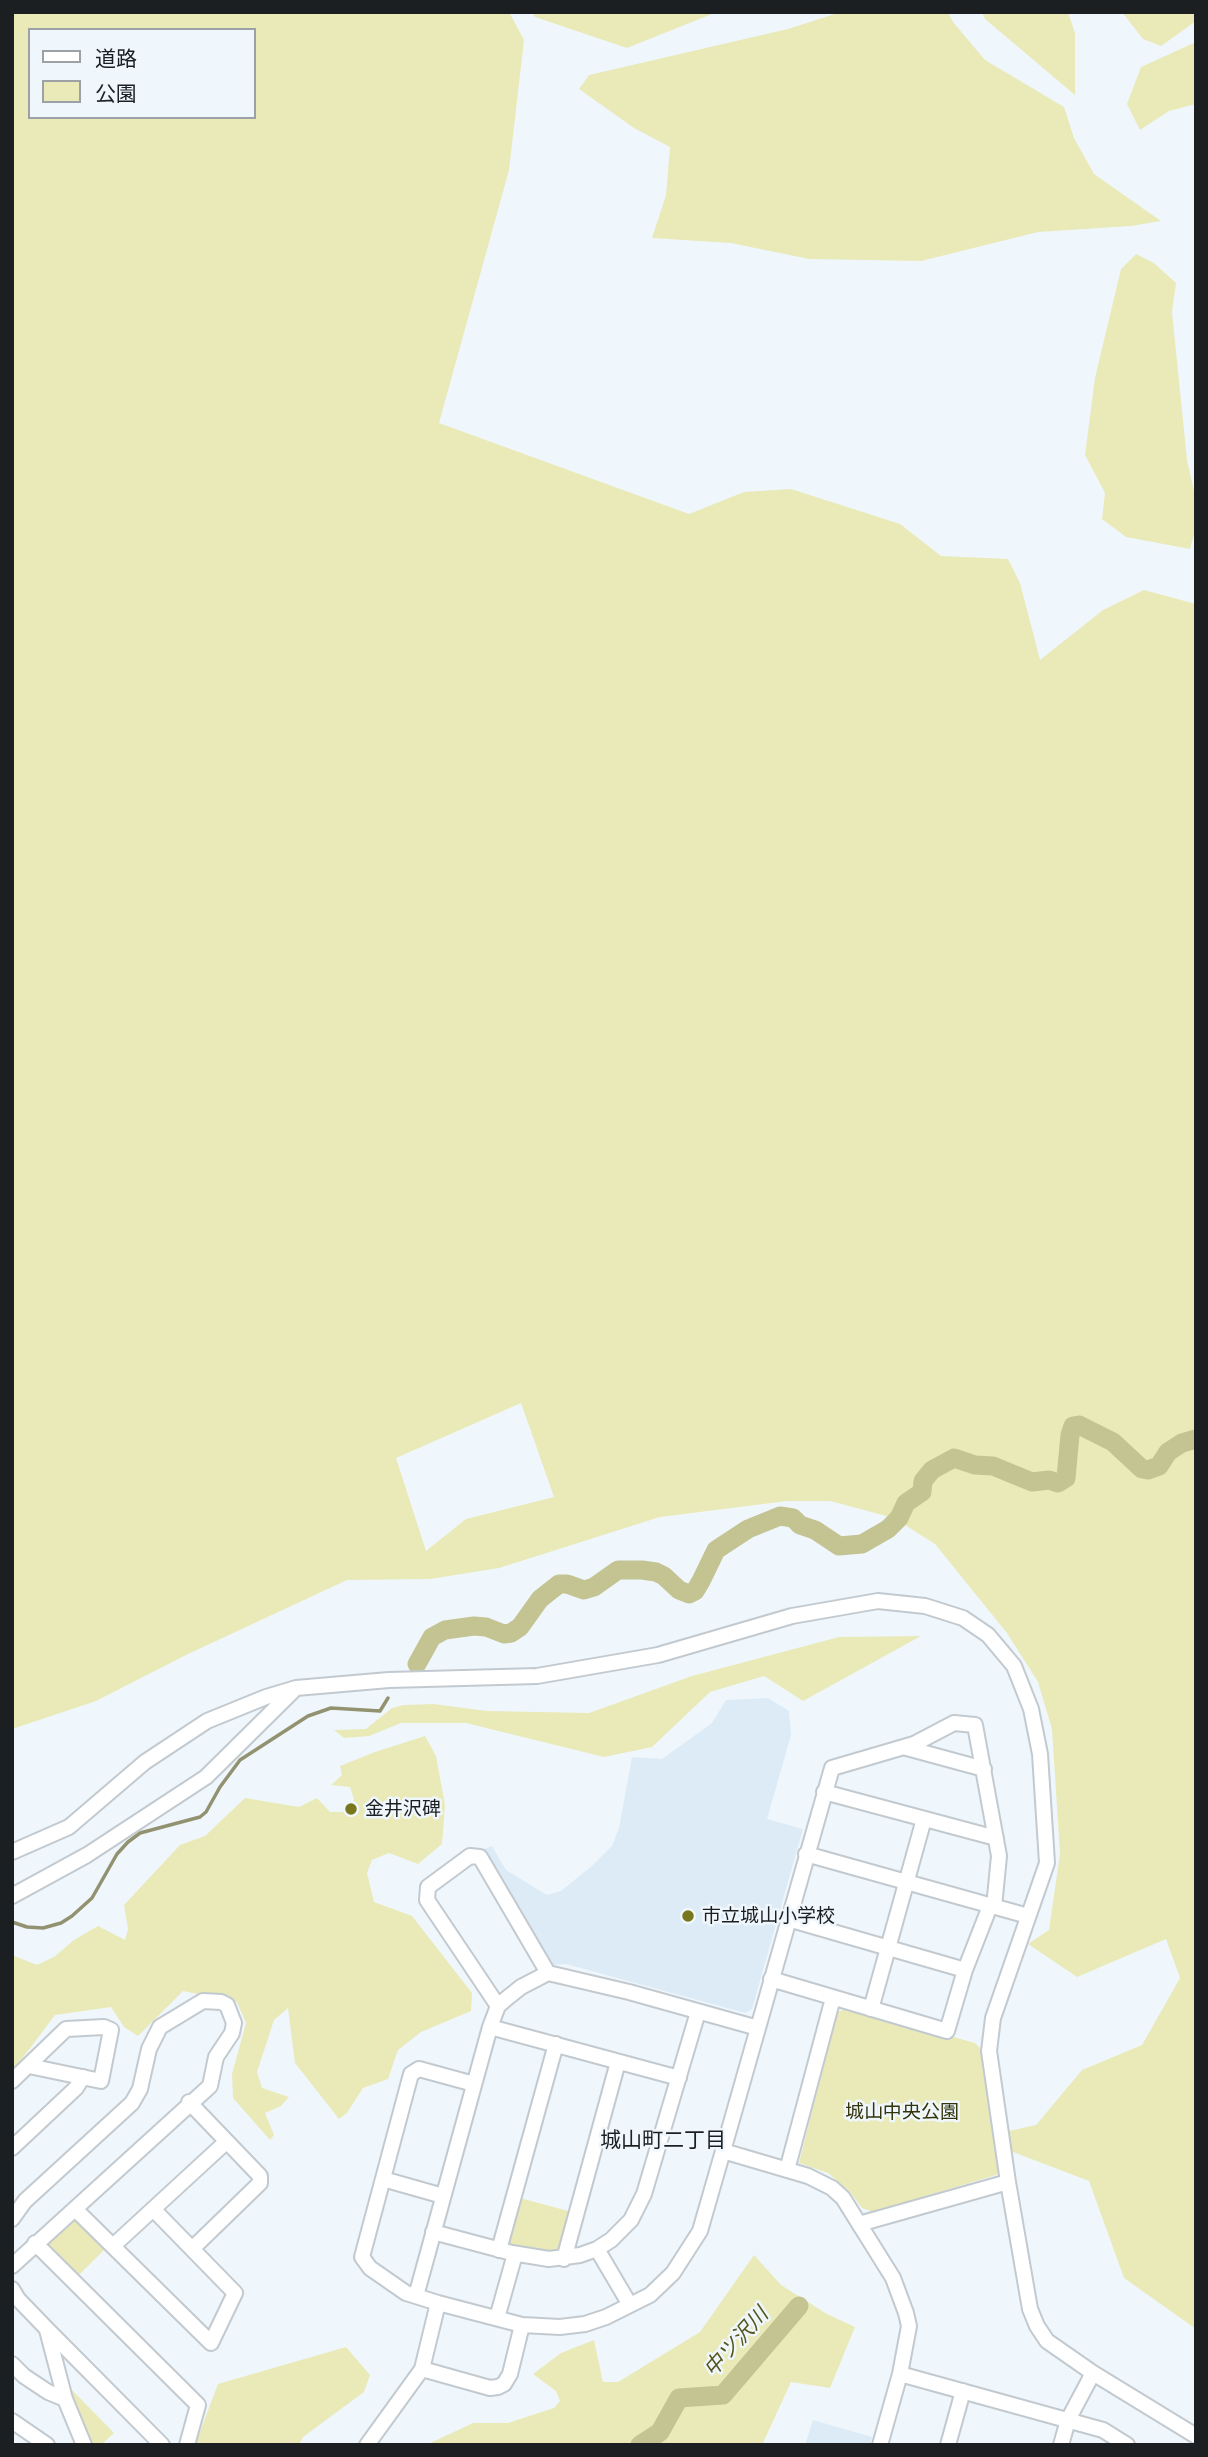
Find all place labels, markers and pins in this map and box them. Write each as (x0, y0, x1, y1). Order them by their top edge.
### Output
place label: 金井沢碑 (365, 1798, 441, 1820)
marker: 金井沢碑 (343, 1801, 359, 1817)
place label: 市立城山小学校 (702, 1905, 835, 1927)
marker: 市立城山小学校 (680, 1908, 696, 1924)

